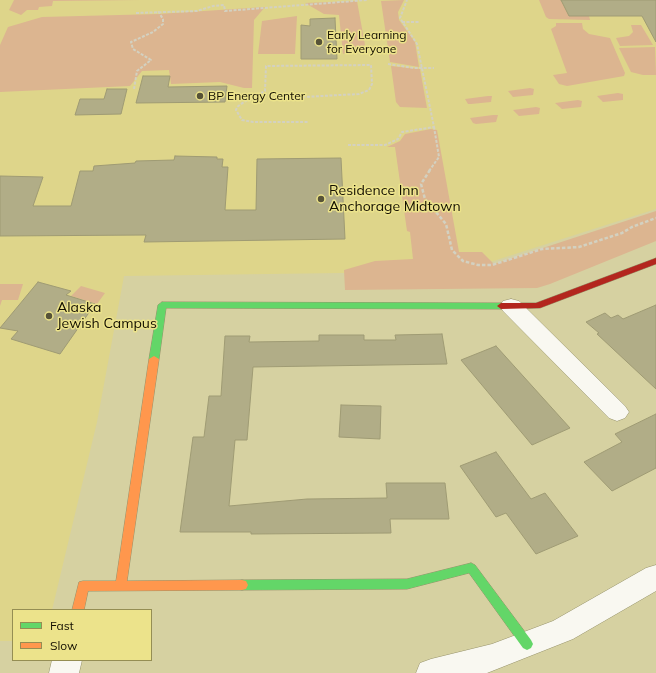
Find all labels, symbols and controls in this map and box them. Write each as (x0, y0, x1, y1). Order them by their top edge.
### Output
place label: Early Learning for Everyone (327, 28, 407, 56)
marker: Early Learning for Everyone (314, 37, 324, 47)
place label: BP Energy Center (208, 89, 305, 103)
marker: BP Energy Center (195, 91, 205, 101)
place label: Residence Inn Anchorage Midtown (329, 183, 461, 216)
marker: Residence Inn Anchorage Midtown (316, 194, 326, 204)
place label: Alaska Jewish Campus (57, 300, 157, 332)
marker: Alaska Jewish Campus (44, 311, 54, 321)
legend (12, 609, 152, 661)
text: Fast (50, 618, 74, 633)
text: Slow (50, 638, 78, 653)

